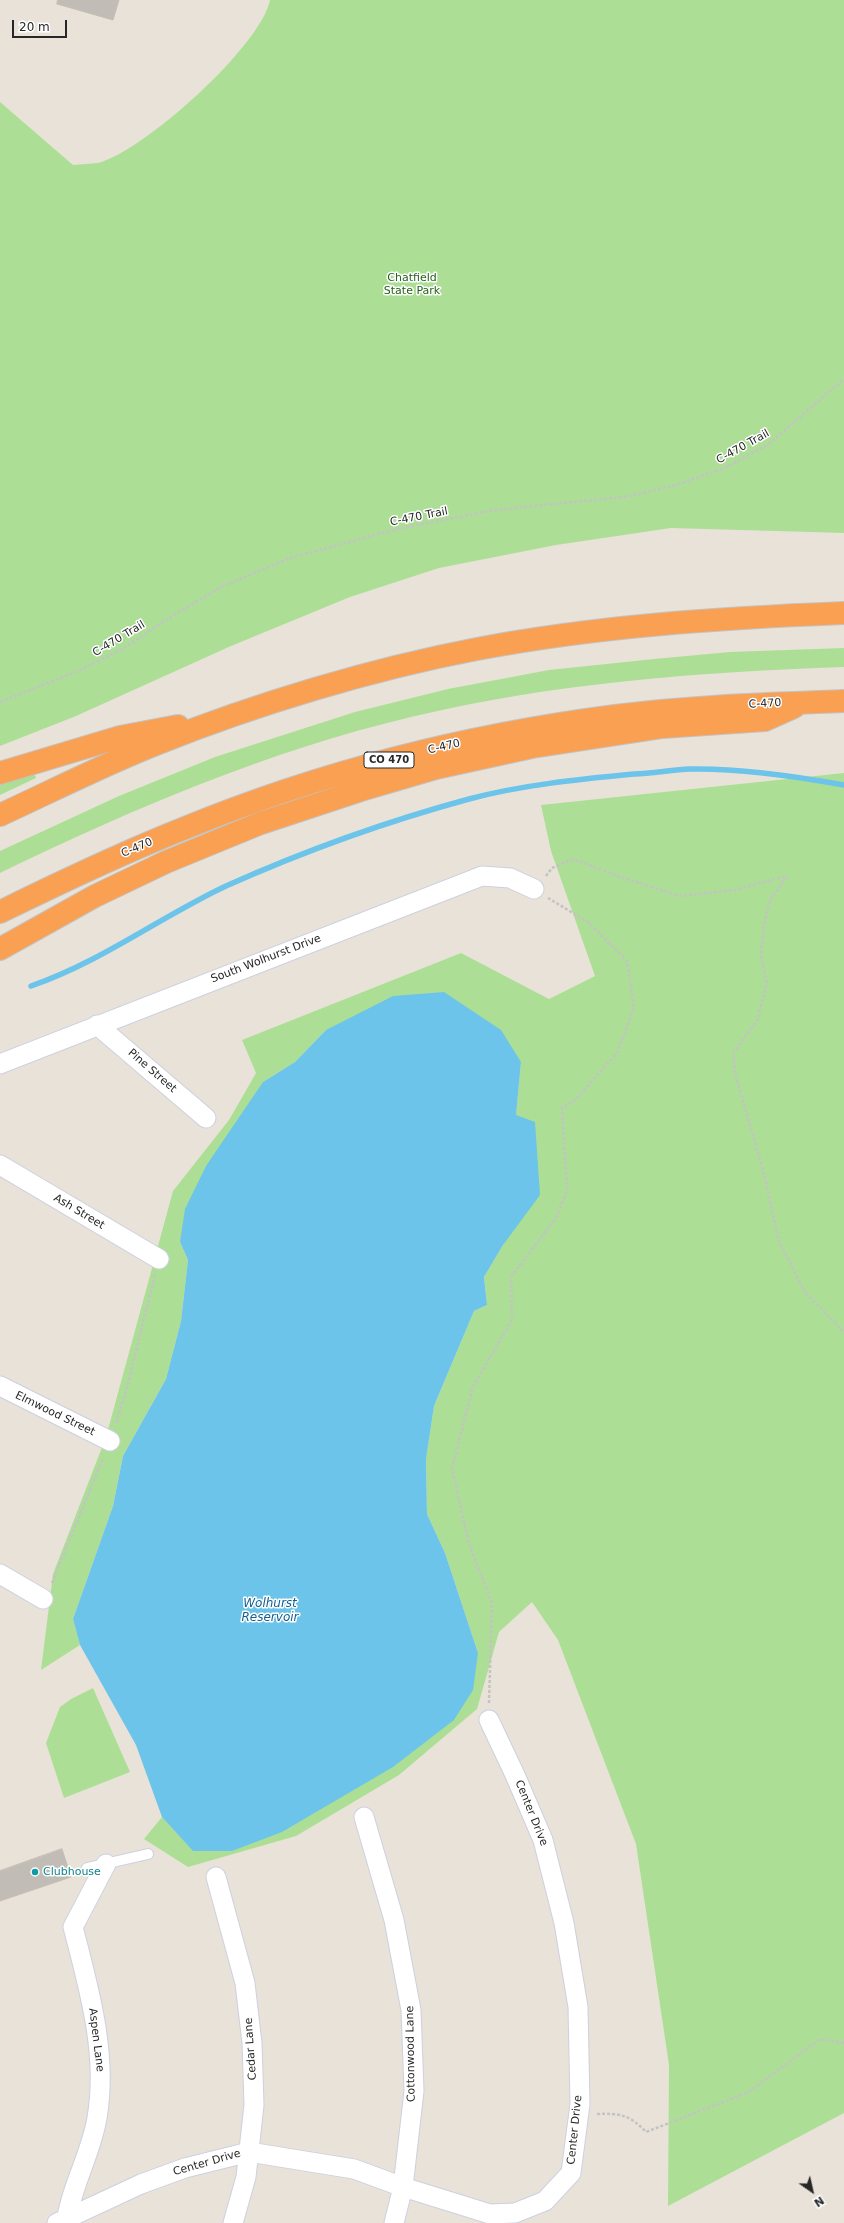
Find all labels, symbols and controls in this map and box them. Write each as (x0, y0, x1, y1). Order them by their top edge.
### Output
scale bar (14, 12, 69, 38)
text: 20 m (19, 20, 50, 34)
park label: Chatfield State Park (384, 271, 440, 297)
street label: C-470 Trail (714, 427, 772, 467)
street label: C-470 Trail (389, 505, 449, 529)
street label: C-470 Trail (90, 618, 148, 660)
street label: C-470 (748, 697, 782, 711)
street label: C-470 (427, 737, 461, 757)
road number: CO 470 (364, 752, 414, 768)
street label: C-470 (119, 836, 155, 860)
street label: South Wolhurst Drive (209, 932, 323, 986)
street label: Pine Street (125, 1046, 179, 1096)
street label: Ash Street (51, 1192, 107, 1232)
street label: Elmwood Street (13, 1389, 97, 1439)
water label: Wolhurst Reservoir (242, 1597, 298, 1625)
street label: Center Drive (512, 1778, 550, 1848)
place label: Clubhouse (43, 1865, 101, 1879)
marker: Clubhouse (30, 1867, 40, 1877)
street label: Cottonwood Lane (404, 2006, 418, 2102)
street label: Aspen Lane (86, 2007, 106, 2073)
street label: Cedar Lane (242, 2017, 260, 2081)
street label: Center Drive (565, 2095, 585, 2165)
street label: Center Drive (172, 2147, 242, 2179)
north arrow (792, 2171, 832, 2211)
text: N (812, 2193, 826, 2209)

